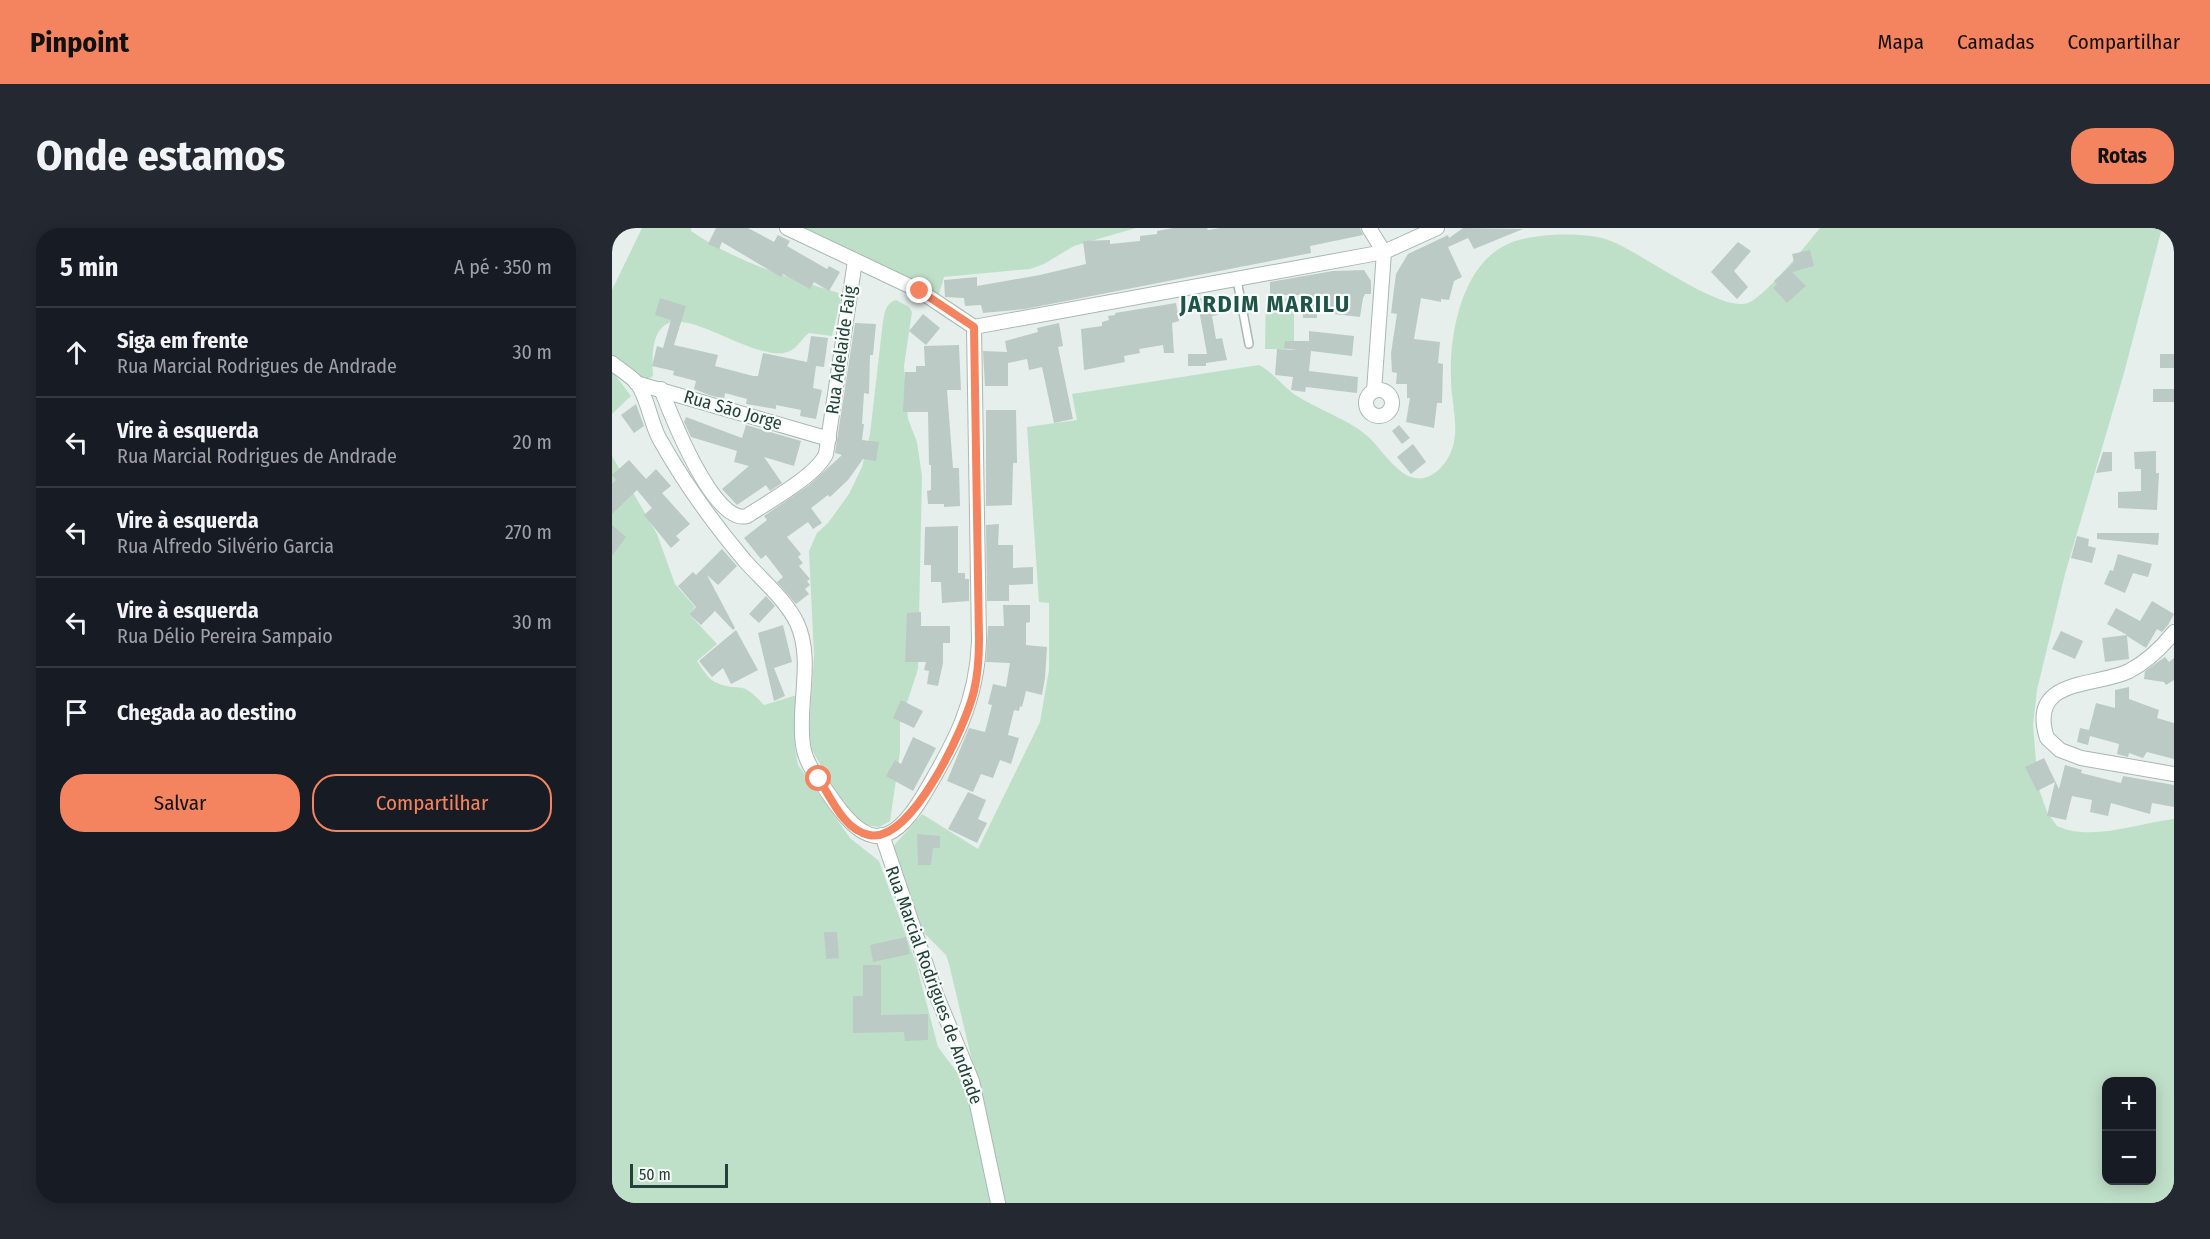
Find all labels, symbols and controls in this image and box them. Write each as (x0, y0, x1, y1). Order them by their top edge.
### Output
text: Pinpoint (30, 26, 129, 59)
text: Mapa (1878, 29, 1924, 55)
text: Camadas (1957, 29, 2035, 55)
text: Compartilhar (2068, 29, 2180, 55)
button: Rotas (2071, 128, 2174, 184)
text: Onde estamos (36, 131, 285, 181)
text: 5 min (60, 252, 118, 283)
text: A pé · 350 m (454, 255, 552, 279)
route end (906, 277, 932, 303)
street label: Rua Adelaide Faig (821, 284, 861, 416)
district label: JARDIM MARILU (1178, 290, 1351, 318)
text: Siga em frente (117, 327, 248, 354)
icon: ahead (60, 336, 93, 369)
text: 30 m (512, 340, 552, 364)
text: Rua Marcial Rodrigues de Andrade (117, 354, 397, 378)
street label: Rua São Jorge (681, 385, 785, 435)
text: Vire à esquerda (117, 417, 259, 444)
icon: left (60, 426, 93, 459)
text: 20 m (513, 430, 552, 454)
text: Rua Marcial Rodrigues de Andrade (117, 444, 397, 468)
text: Vire à esquerda (117, 507, 259, 534)
icon: left (60, 516, 93, 549)
text: 270 m (505, 520, 552, 544)
text: Rua Alfredo Silvério Garcia (117, 534, 334, 558)
text: Vire à esquerda (117, 597, 259, 624)
icon: left (60, 606, 93, 639)
text: 30 m (512, 610, 552, 634)
text: Rua Délio Pereira Sampaio (117, 624, 333, 648)
icon: arrive (60, 696, 93, 729)
text: Chegada ao destino (117, 699, 297, 726)
route start (805, 765, 831, 791)
button: Salvar (60, 774, 300, 832)
button: Compartilhar (312, 774, 552, 832)
street label: Rua Marcial Rodrigues de Andrade (881, 863, 987, 1107)
map controls (2102, 1077, 2156, 1185)
button: + (2102, 1077, 2156, 1131)
button: − (2102, 1131, 2156, 1185)
scale bar (630, 1161, 728, 1188)
text: 50 m (639, 1165, 671, 1184)

